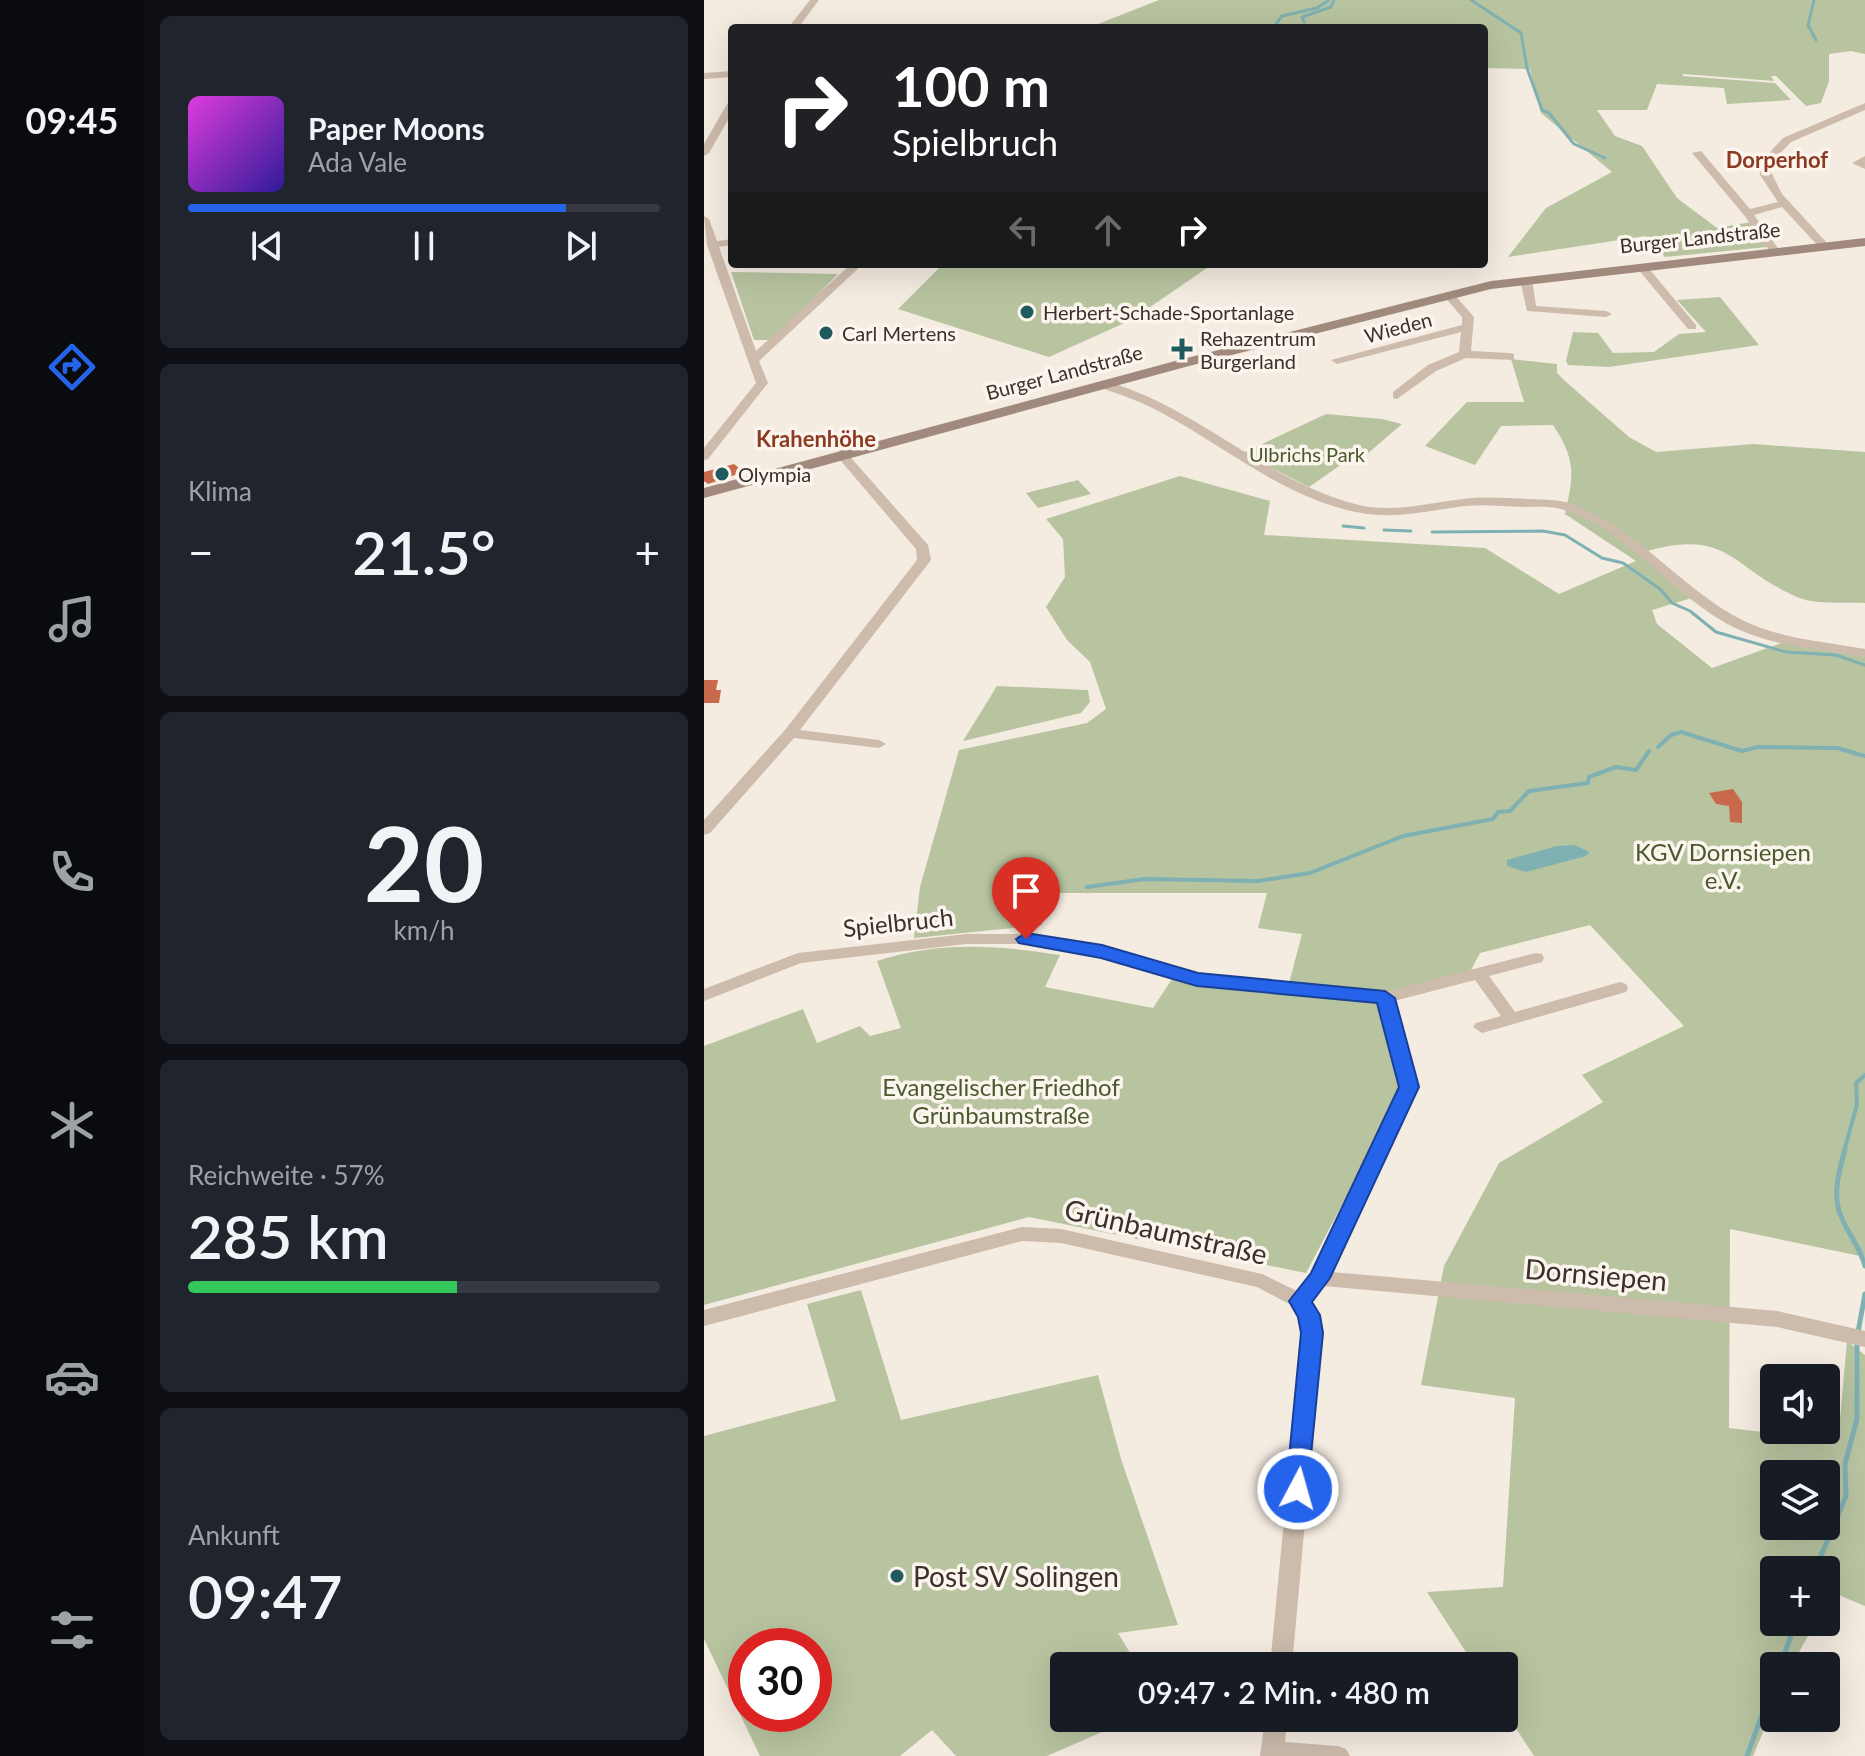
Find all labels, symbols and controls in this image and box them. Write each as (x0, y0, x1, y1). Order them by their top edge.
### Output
text: 100 m (892, 52, 1050, 119)
icon: right (760, 56, 864, 160)
text: 09:45 (26, 98, 118, 142)
text: Paper Moons (308, 110, 485, 146)
text: Spielbruch (892, 120, 1058, 164)
text: Ada Vale (308, 146, 407, 178)
district label: Dorperhof (1726, 146, 1828, 173)
icon: left (1002, 208, 1046, 252)
icon: ahead (1086, 208, 1130, 252)
icon: right (1170, 208, 1214, 252)
street label: Burger Landstraße (1619, 217, 1781, 257)
icon: previous (245, 224, 289, 268)
icon: pause (402, 224, 446, 268)
icon: next (559, 224, 603, 268)
place label: Herbert-Schade-Sportanlage (1043, 300, 1294, 324)
marker: Herbert-Schade-Sportanlage (1018, 303, 1036, 321)
street label: Wieden (1362, 306, 1434, 348)
place label: Carl Mertens (842, 321, 956, 345)
marker: Carl Mertens (817, 324, 835, 342)
place label: Rehazentrum Burgerland (1200, 326, 1316, 373)
marker: Rehazentrum Burgerland (1171, 338, 1193, 360)
icon: directions (44, 339, 100, 395)
street label: Burger Landstraße (983, 340, 1145, 404)
district label: Krahenhöhe (756, 425, 876, 452)
park label: Ulbrichs Park (1249, 442, 1366, 466)
place label: Olympia (738, 462, 811, 486)
marker: Olympia (713, 465, 731, 483)
text: Klima (188, 475, 252, 507)
text: 21.5° (352, 516, 496, 588)
text: − (188, 526, 214, 578)
text: + (634, 526, 660, 578)
icon: music (44, 591, 100, 647)
text: 20 (364, 799, 484, 924)
park label: KGV Dornsiepen e.V. (1635, 837, 1811, 894)
icon: phone (44, 844, 100, 900)
pin (992, 857, 1060, 939)
icon: arrive (1004, 869, 1048, 913)
street label: Spielbruch (841, 902, 955, 942)
text: km/h (394, 914, 454, 946)
park label: Evangelischer Friedhof Grünbaumstraße (882, 1072, 1120, 1129)
icon: climate (44, 1097, 100, 1153)
text: Reichweite · 57% (188, 1159, 385, 1191)
street label: Grünbaumstraße (1061, 1191, 1271, 1271)
text: 285 km (188, 1200, 389, 1272)
street label: Dornsiepen (1524, 1251, 1668, 1297)
icon: car (44, 1349, 100, 1405)
map controls (1760, 1364, 1840, 1732)
button: sound (1760, 1364, 1840, 1444)
position arrow (1256, 1447, 1340, 1531)
button: layers (1760, 1460, 1840, 1540)
text: Ankunft (188, 1519, 280, 1551)
button: + (1760, 1556, 1840, 1636)
place label: Post SV Solingen (913, 1559, 1119, 1593)
text: 09:47 (188, 1560, 342, 1632)
marker: Post SV Solingen (888, 1567, 906, 1585)
icon: filters (44, 1602, 100, 1658)
speed limit sign: 30 (728, 1628, 832, 1732)
button: − (1760, 1652, 1840, 1732)
text: 09:47 · 2 Min. · 480 m (1138, 1674, 1430, 1710)

